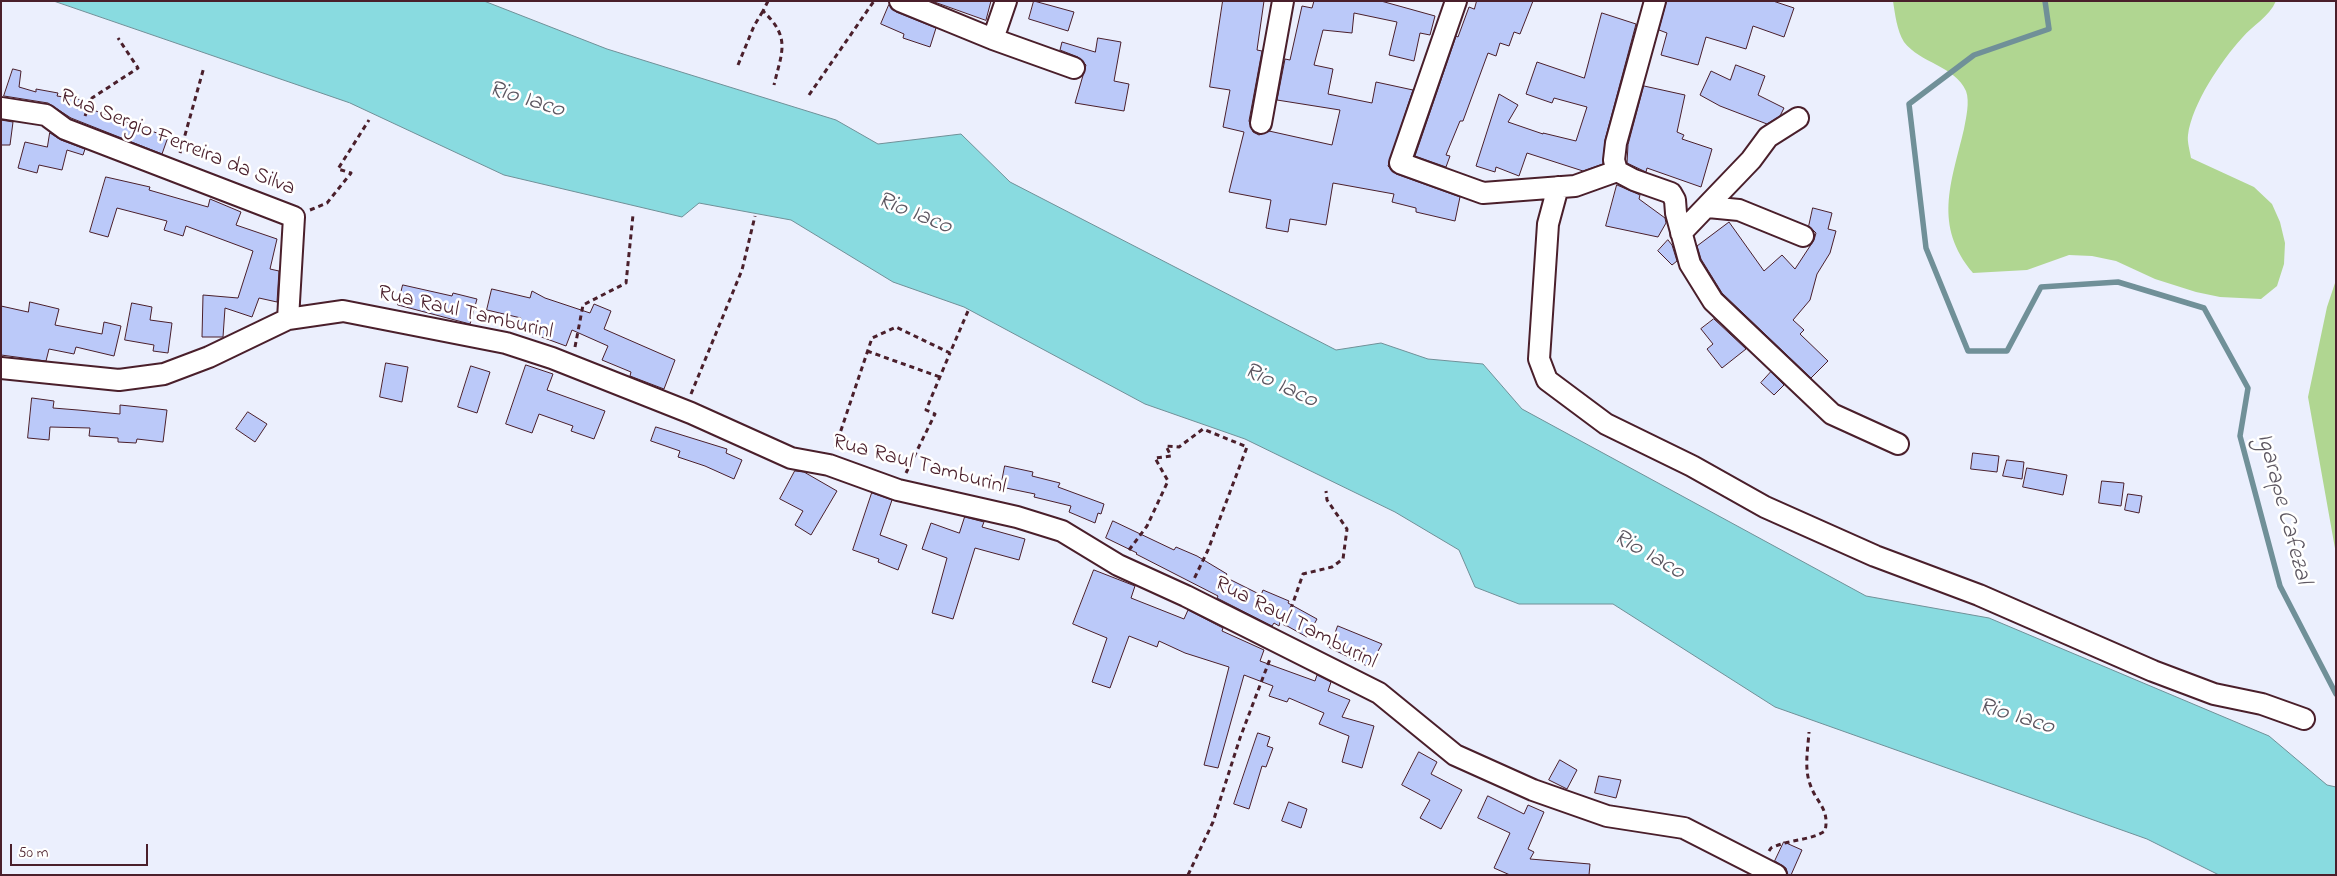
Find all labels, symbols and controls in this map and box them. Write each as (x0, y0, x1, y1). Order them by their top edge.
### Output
water label: Rio Iaco (485, 76, 567, 126)
street label: Rua Sergio Ferreira da Silva (56, 85, 298, 203)
water label: Rio Iaco (873, 187, 955, 243)
street label: Rua Raul Tamburinl (375, 281, 555, 347)
water label: Rio Iaco (1239, 358, 1321, 416)
street label: Rua Raul Tamburinl (829, 430, 1009, 502)
water label: Igarape Cafezal (2248, 431, 2316, 587)
water label: Rio Iaco (1607, 524, 1689, 588)
street label: Rua Raul Tamburinl (1209, 572, 1381, 676)
water label: Rio Iaco (1975, 693, 2057, 743)
scale bar (12, 834, 150, 866)
text: 50 m (18, 842, 48, 864)

